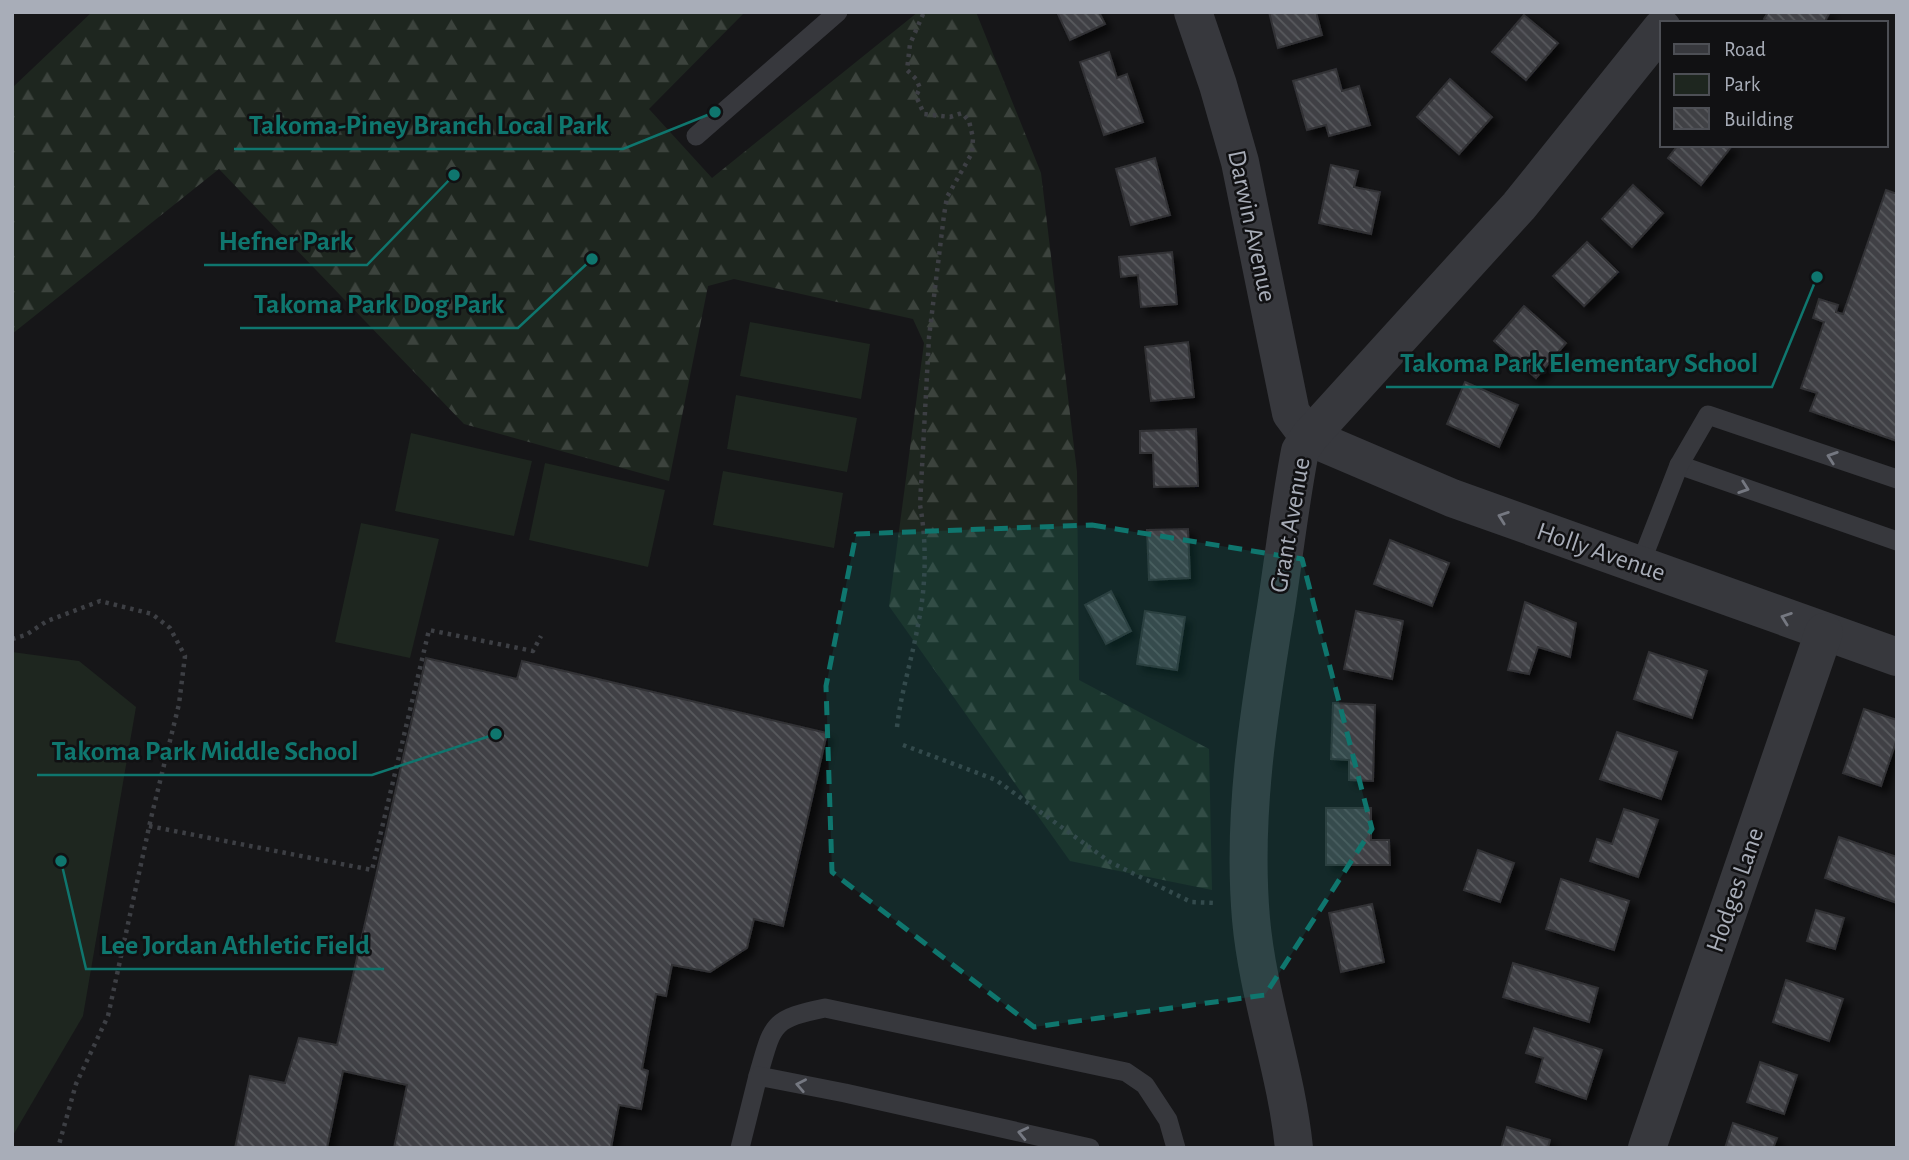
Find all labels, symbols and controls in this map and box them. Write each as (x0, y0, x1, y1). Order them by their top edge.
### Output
legend (1660, 21, 1888, 147)
text: Road (1724, 39, 1766, 60)
text: Park (1724, 74, 1761, 95)
callout: Takoma-Piney Branch Local Park (234, 100, 623, 149)
text: Building (1724, 109, 1794, 130)
text: Takoma-Piney Branch Local Park (249, 112, 609, 140)
street label: Darwin Avenue (1223, 148, 1281, 304)
callout: Hefner Park (204, 216, 367, 265)
text: Hefner Park (219, 228, 354, 256)
callout: Takoma Park Dog Park (240, 279, 518, 328)
text: Takoma Park Dog Park (254, 291, 504, 319)
callout: Takoma Park Elementary School (1386, 338, 1772, 387)
text: Takoma Park Elementary School (1400, 350, 1758, 378)
one-way arrow (1827, 451, 1839, 465)
street label: Grant Avenue (1265, 455, 1315, 595)
one-way arrow (1737, 480, 1749, 494)
one-way arrow (1497, 511, 1509, 525)
street label: Holly Avenue (1533, 518, 1669, 586)
one-way arrow (1780, 612, 1792, 626)
callout: Takoma Park Middle School (37, 726, 372, 775)
text: Takoma Park Middle School (52, 738, 358, 766)
street label: Hodges Lane (1702, 824, 1768, 956)
callout: Lee Jordan Athletic Field (86, 920, 384, 969)
text: Lee Jordan Athletic Field (100, 932, 370, 960)
one-way arrow (795, 1078, 807, 1093)
one-way arrow (1017, 1127, 1029, 1141)

